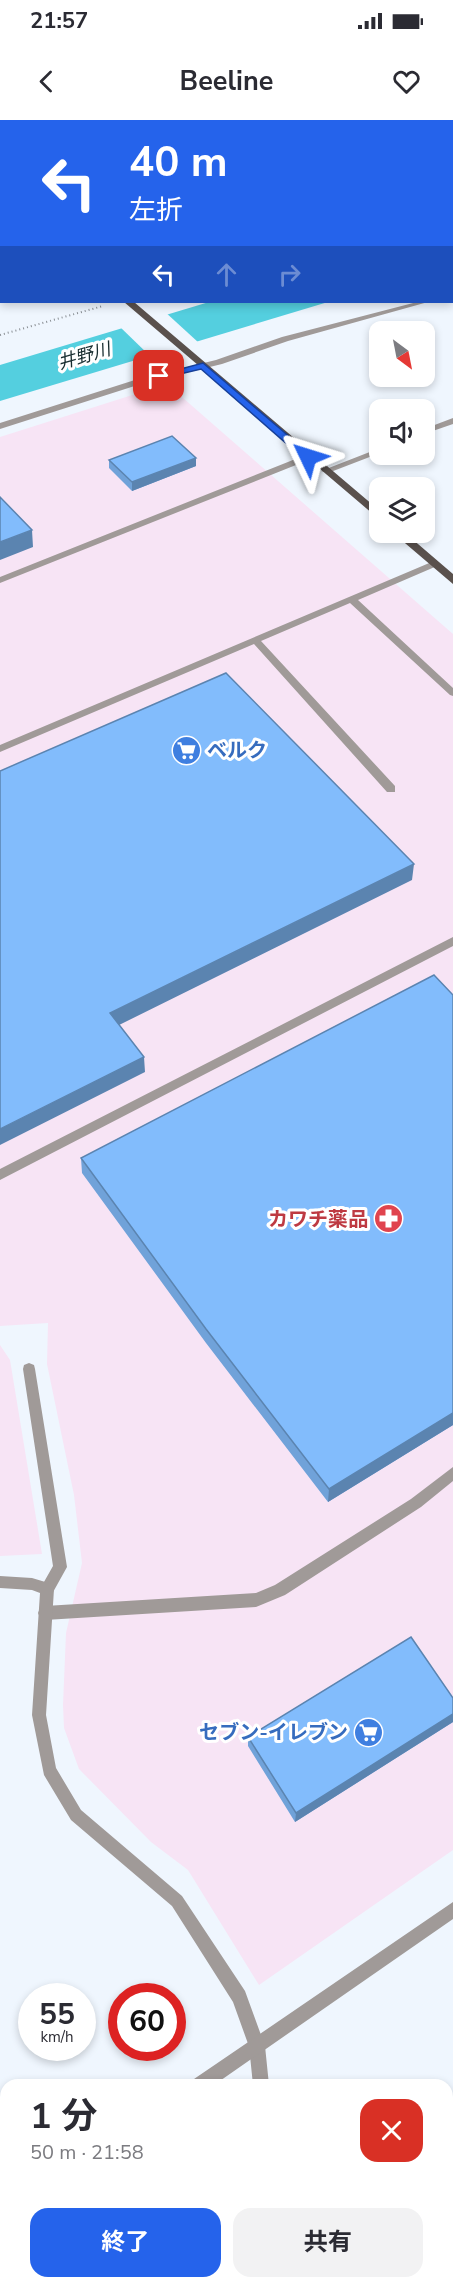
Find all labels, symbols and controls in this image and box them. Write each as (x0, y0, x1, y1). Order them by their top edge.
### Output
text: 21:57 (30, 6, 88, 36)
text: Beeline (180, 63, 273, 100)
icon: back (30, 65, 63, 98)
icon: heart (390, 65, 423, 98)
text: 40 m (129, 134, 228, 191)
icon: left (30, 144, 108, 222)
text: 左折 (129, 192, 183, 229)
icon: left (147, 258, 180, 291)
icon: ahead (210, 258, 243, 291)
icon: right (273, 258, 306, 291)
north arrow (369, 321, 435, 387)
map controls (369, 321, 435, 543)
water label: 井野川 (55, 336, 115, 375)
pin (133, 350, 184, 401)
icon: arrive (142, 359, 175, 392)
button: sound (369, 399, 435, 465)
position arrow (276, 425, 340, 489)
button: layers (369, 477, 435, 543)
supermarket icon: ベルク (170, 734, 202, 766)
place label: ベルク (207, 737, 267, 764)
pharmacy icon: カワチ薬品 (373, 1203, 405, 1235)
place label: カワチ薬品 (268, 1206, 368, 1233)
supermarket icon: セブン-イレブン (353, 1716, 385, 1748)
place label: セブン-イレブン (199, 1719, 348, 1746)
speed limit sign: 60 (108, 1983, 186, 2061)
text: 55 (39, 1994, 75, 2035)
text: km/h (40, 2027, 74, 2047)
text: 1 分 (30, 2092, 97, 2141)
button: close (360, 2099, 423, 2162)
text: 50 m · 21:58 (30, 2139, 144, 2166)
button: 終了 (30, 2208, 221, 2277)
button: 共有 (233, 2208, 423, 2277)

